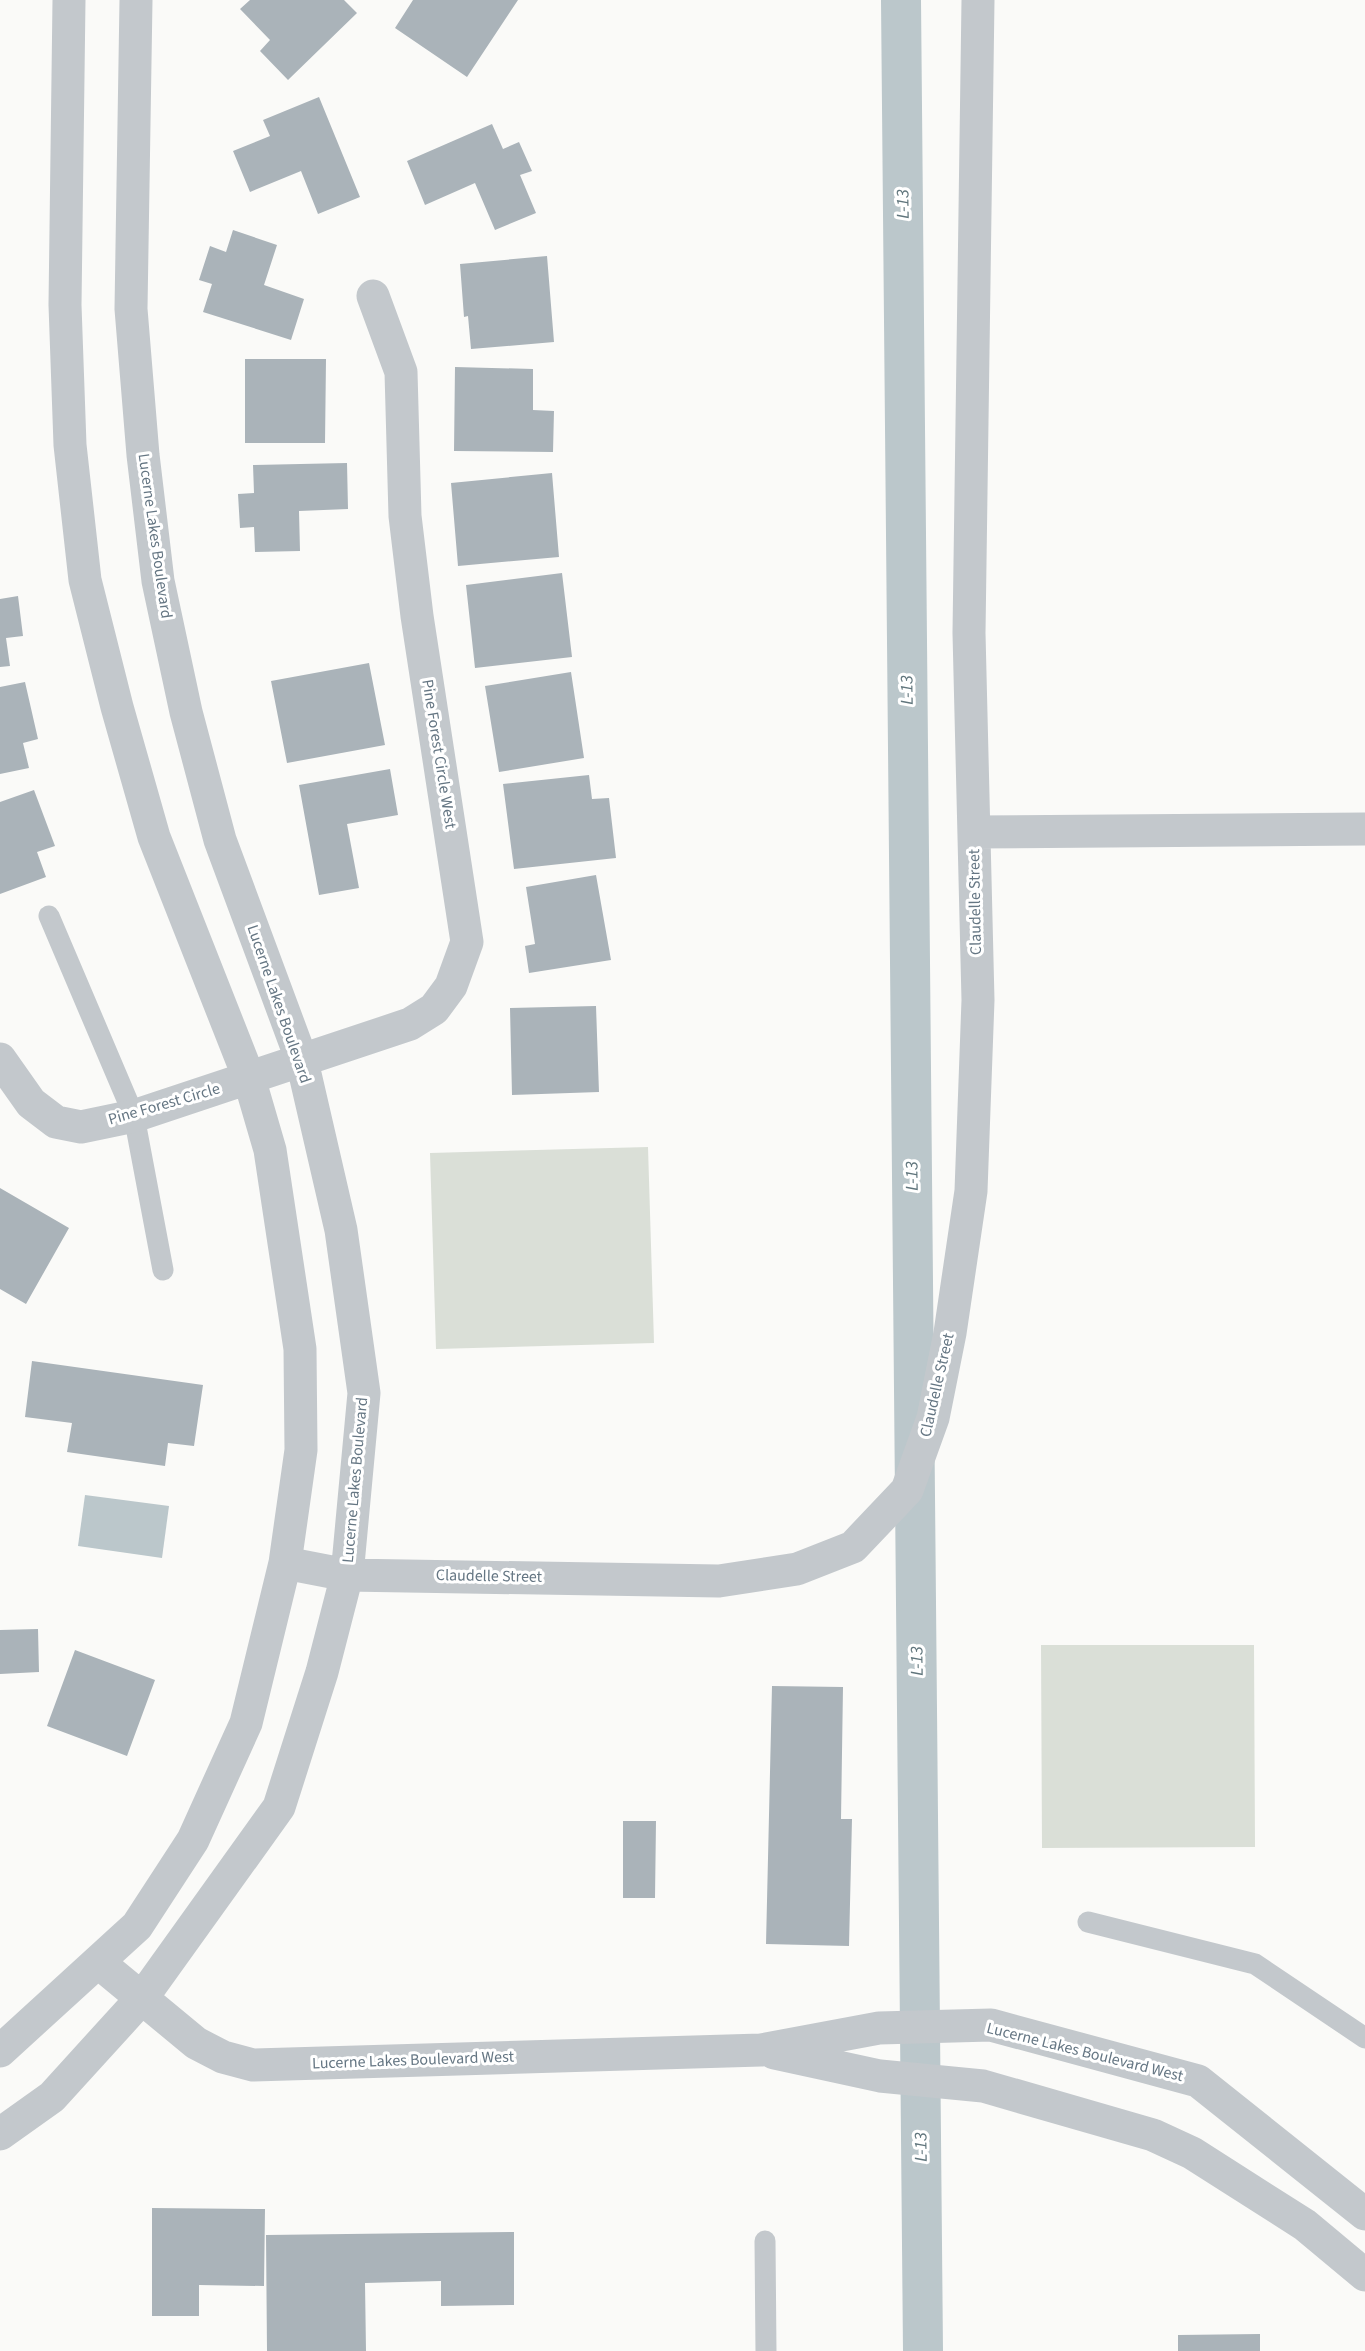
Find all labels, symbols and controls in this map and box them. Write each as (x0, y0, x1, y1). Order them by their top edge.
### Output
water label: L-13 (890, 189, 916, 219)
street label: Lucerne Lakes Boulevard (133, 452, 177, 620)
water label: L-13 (894, 675, 920, 705)
street label: Pine Forest Circle West (416, 678, 462, 831)
street label: Claudelle Street (963, 848, 987, 955)
street label: Lucerne Lakes Boulevard (242, 922, 316, 1086)
street label: Pine Forest Circle (106, 1078, 223, 1130)
water label: L-13 (899, 1161, 925, 1191)
street label: Claudelle Street (914, 1330, 960, 1439)
street label: Lucerne Lakes Boulevard (337, 1396, 373, 1564)
street label: Claudelle Street (436, 1564, 543, 1588)
water label: L-13 (904, 1646, 930, 1676)
street label: Lucerne Lakes Boulevard West (984, 2017, 1186, 2087)
street label: Lucerne Lakes Boulevard West (312, 2045, 515, 2075)
water label: L-13 (908, 2132, 934, 2162)

